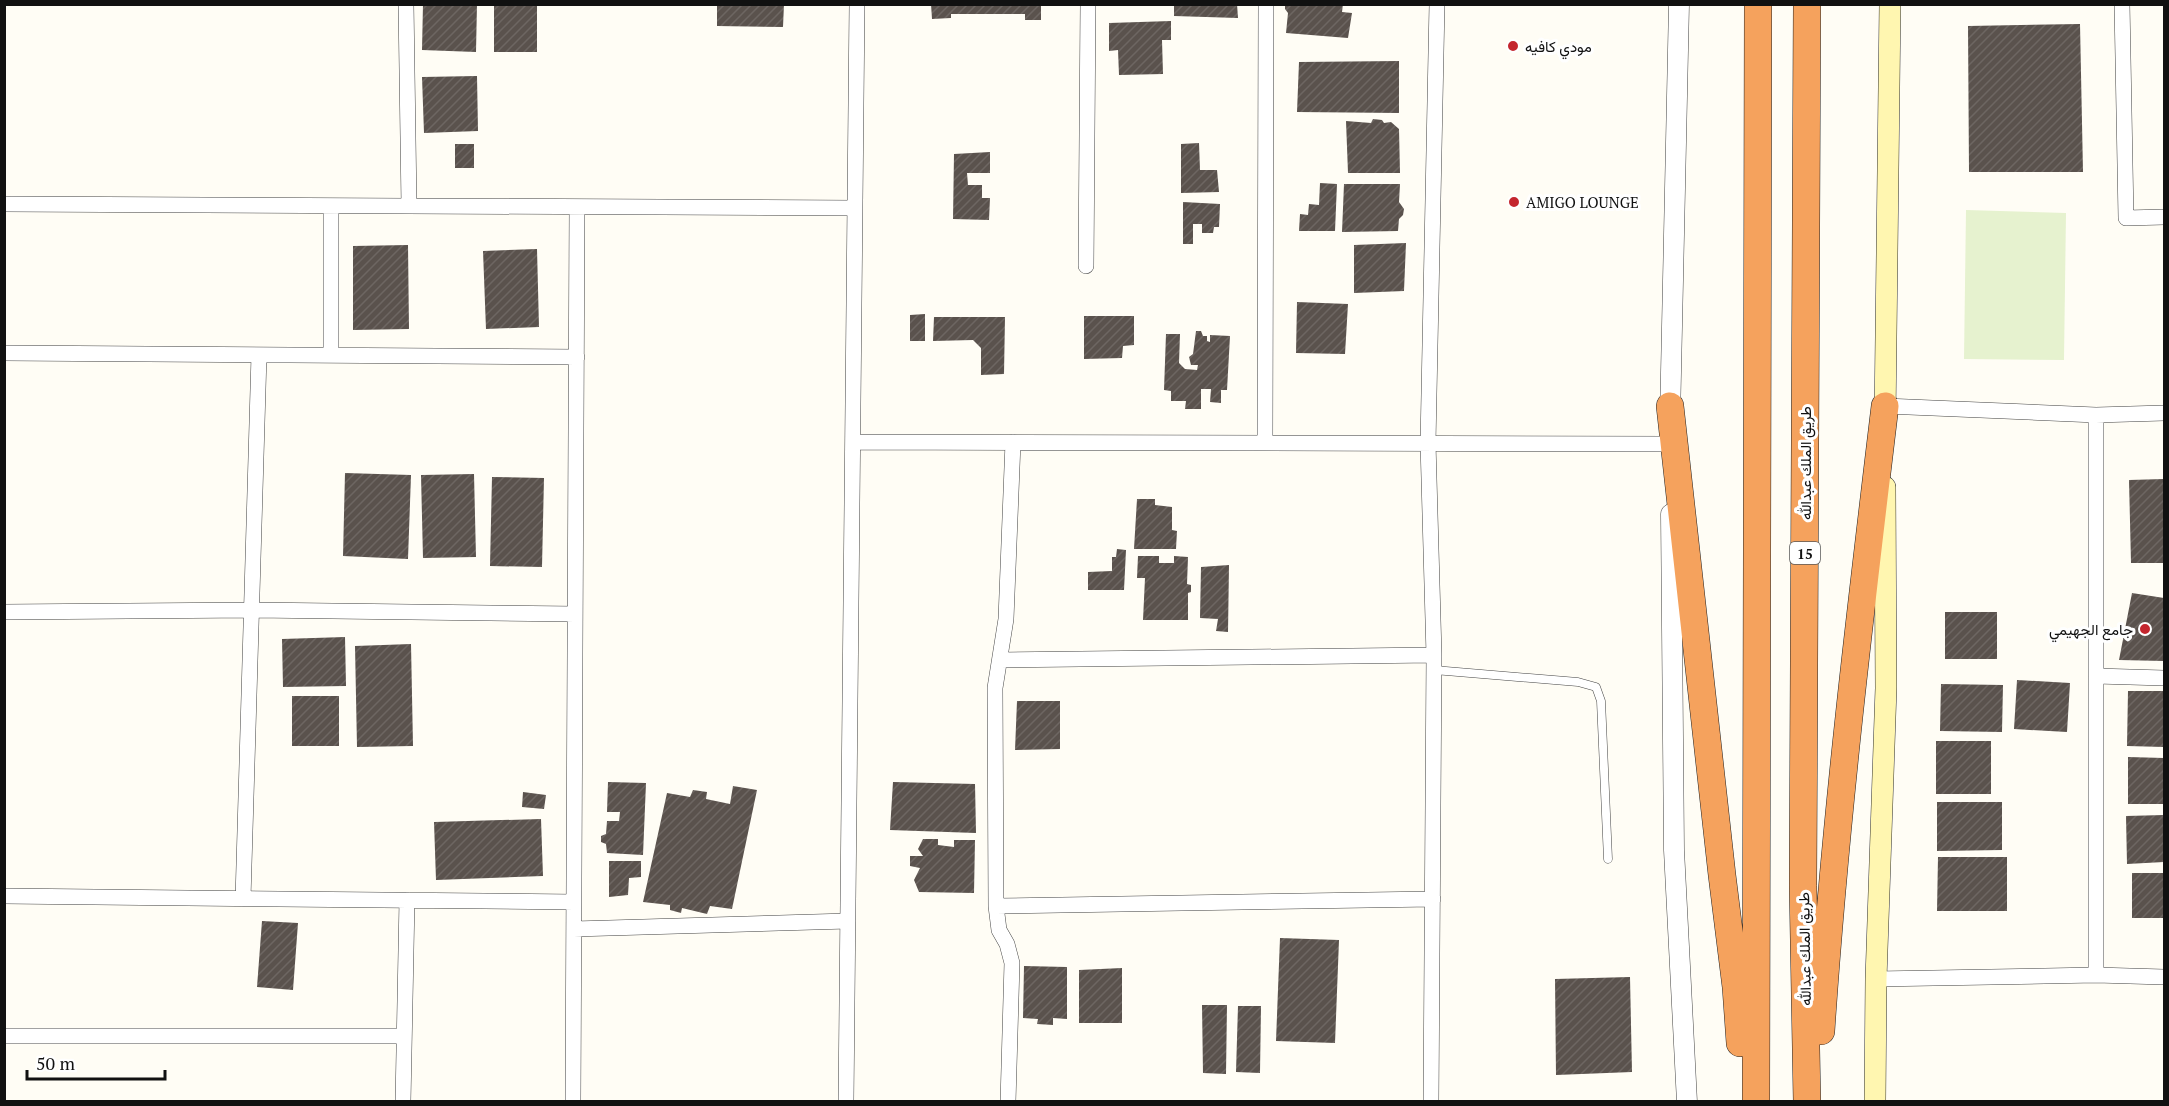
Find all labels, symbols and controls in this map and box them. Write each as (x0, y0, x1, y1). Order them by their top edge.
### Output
place label: مودي كافيه (1525, 36, 1592, 60)
marker: مودي كافيه (1506, 39, 1520, 53)
place label: AMIGO LOUNGE (1526, 192, 1639, 212)
marker: AMIGO LOUNGE (1507, 195, 1521, 209)
street label: طريق الملك عبدالله (1795, 406, 1816, 520)
road number: 15 (1790, 542, 1820, 564)
place label: جامع الجهيمي (2049, 619, 2133, 643)
marker: جامع الجهيمي (2138, 622, 2152, 636)
street label: طريق الملك عبدالله (1793, 892, 1816, 1006)
scale bar (27, 1043, 165, 1081)
text: 50 m (36, 1051, 76, 1075)

